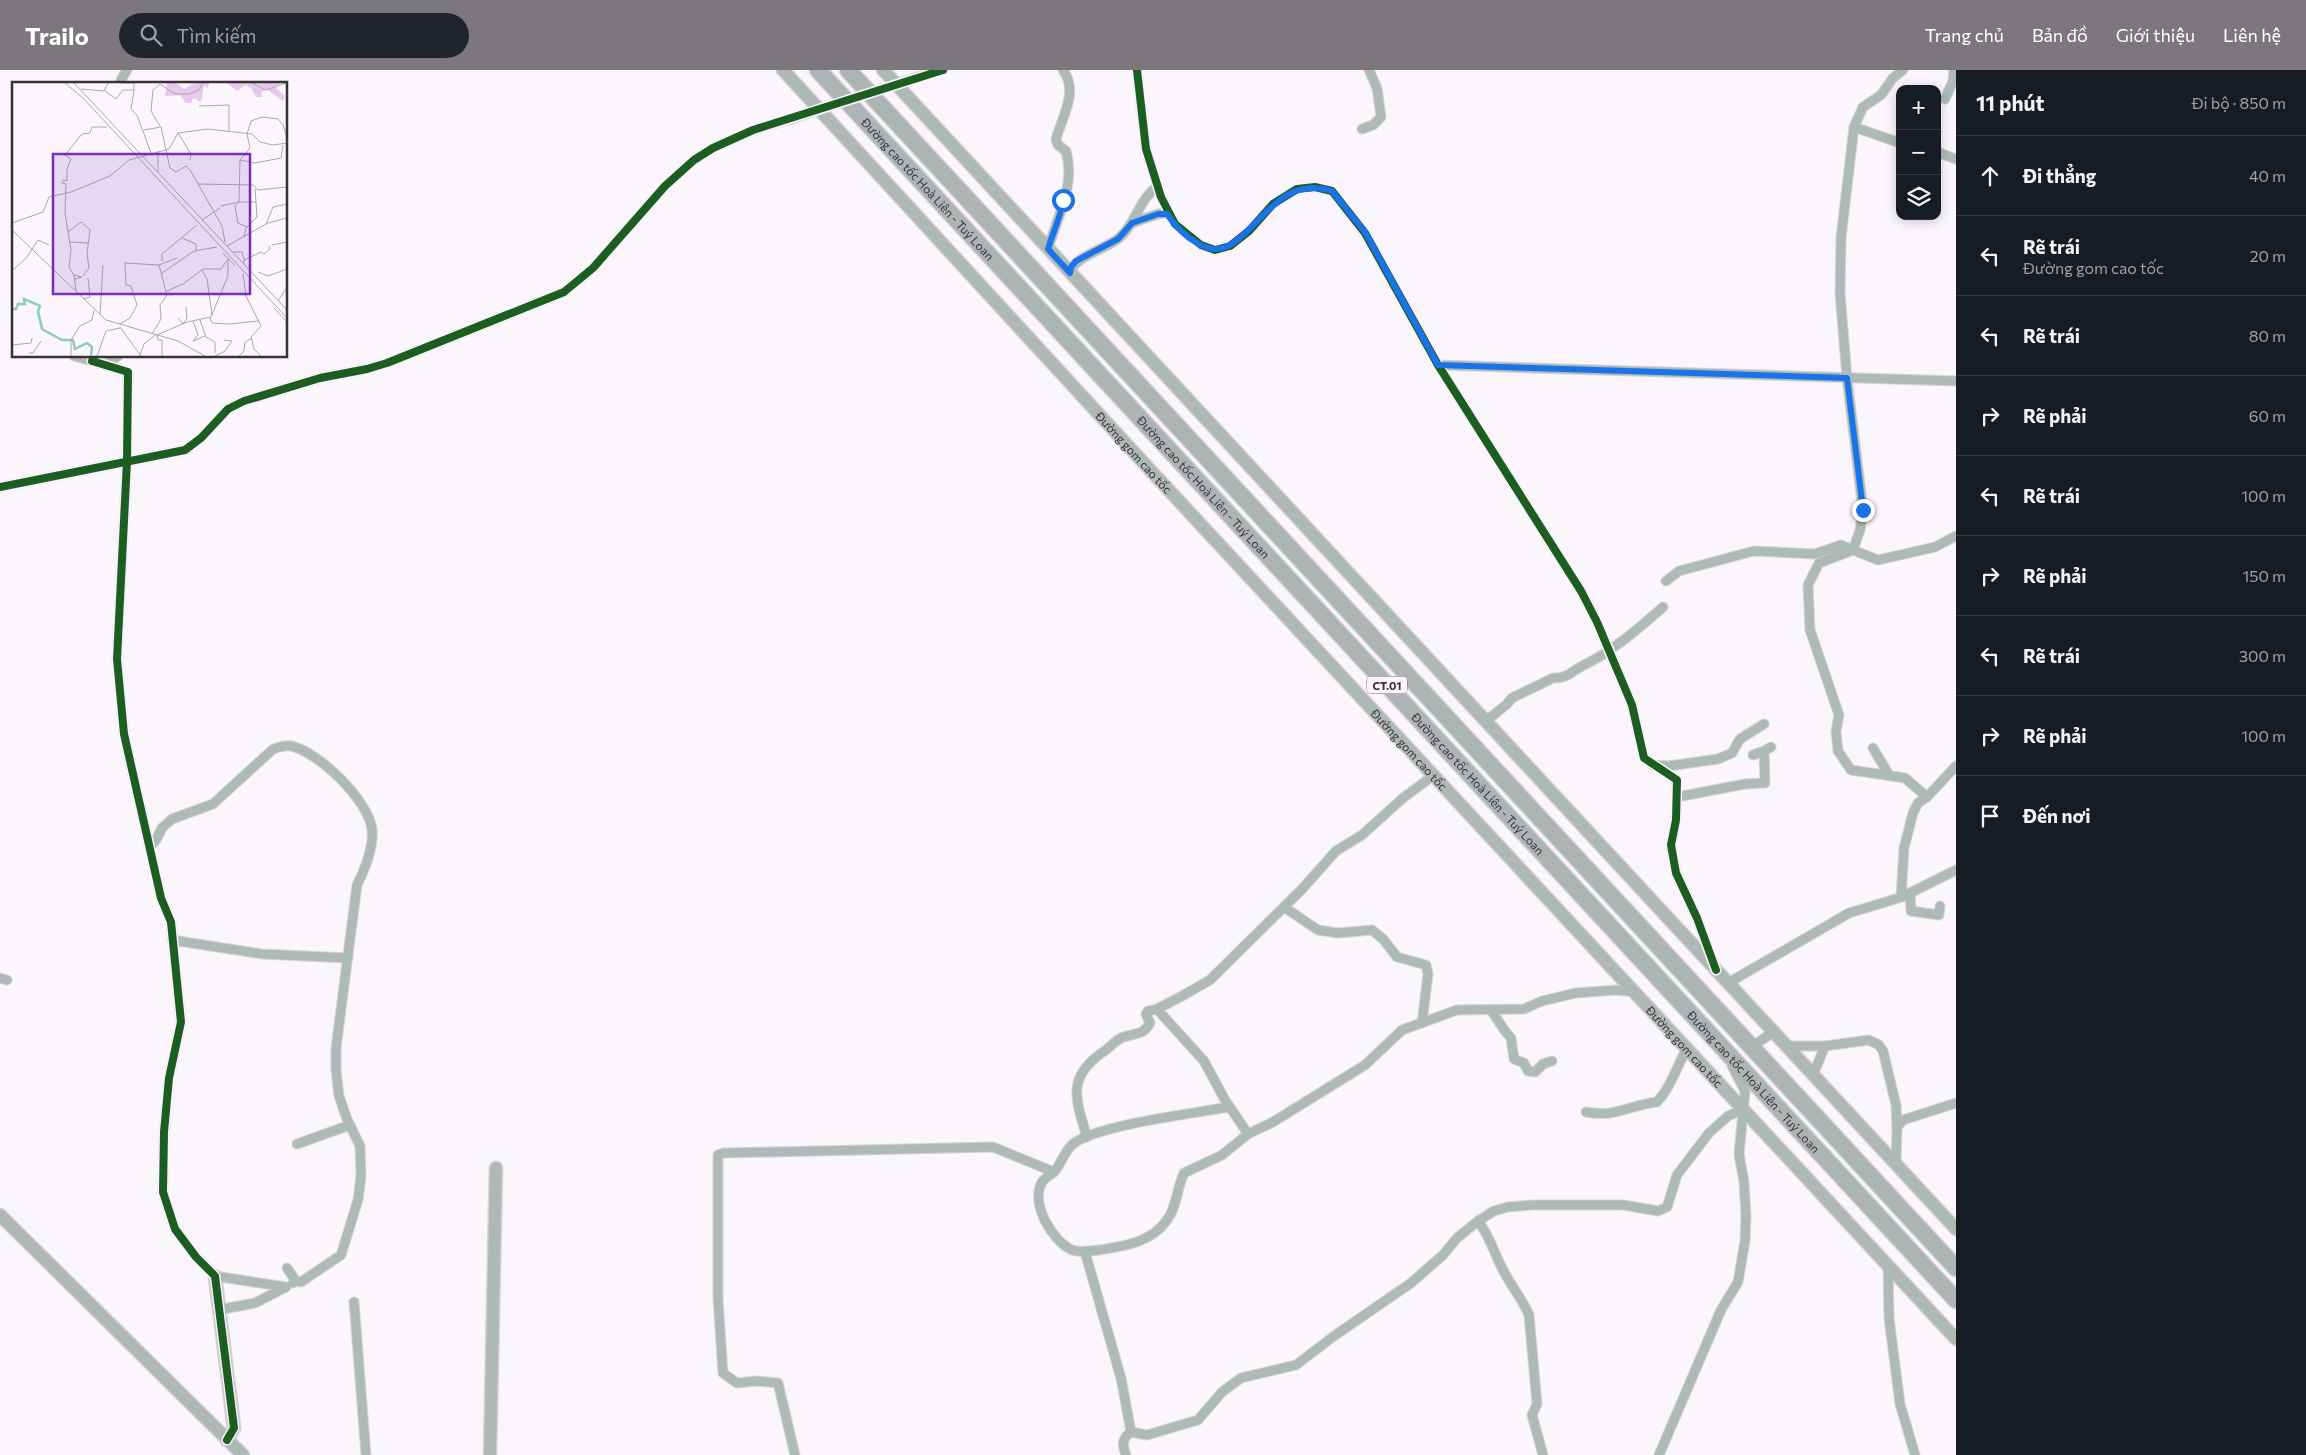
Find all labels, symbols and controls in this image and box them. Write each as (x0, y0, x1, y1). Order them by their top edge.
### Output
search box (119, 13, 469, 58)
text: Trailo (25, 21, 89, 50)
icon: search (137, 21, 165, 49)
text: Tìm kiếm (177, 24, 256, 47)
text: Trang chủ (1925, 24, 2004, 46)
text: Bản đồ (2032, 24, 2088, 46)
text: Giới thiệu (2116, 24, 2195, 46)
text: Liên hệ (2223, 24, 2281, 46)
inset map (12, 82, 288, 358)
map controls (1896, 85, 1941, 220)
button: + (1896, 85, 1941, 130)
text: 11 phút (1976, 90, 2044, 115)
text: Đi bộ · 850 m (2192, 93, 2286, 112)
street label: Đường cao tốc Hoà Liên - Tuý Loan (858, 114, 997, 263)
button: − (1896, 130, 1941, 175)
icon: ahead (1976, 162, 2004, 190)
text: Đi thẳng (2023, 164, 2096, 187)
text: 40 m (2249, 166, 2286, 185)
button: layers (1896, 175, 1941, 220)
route start (1052, 189, 1075, 212)
text: Rẽ trái (2023, 235, 2080, 258)
icon: left (1976, 242, 2004, 270)
text: 20 m (2250, 246, 2286, 265)
text: Đường gom cao tốc (2023, 258, 2164, 277)
icon: left (1976, 322, 2004, 350)
text: Rẽ trái (2023, 324, 2080, 347)
text: 80 m (2249, 326, 2286, 345)
icon: right (1976, 402, 2004, 430)
text: Rẽ phải (2023, 404, 2087, 427)
text: 60 m (2249, 406, 2286, 425)
street label: Đường gom cao tốc (1092, 408, 1175, 496)
street label: Đường cao tốc Hoà Liên - Tuý Loan (1134, 412, 1273, 561)
icon: left (1976, 482, 2004, 510)
text: Rẽ trái (2023, 484, 2080, 507)
text: 100 m (2241, 486, 2286, 505)
route end (1852, 499, 1875, 522)
icon: right (1976, 562, 2004, 590)
text: Rẽ phải (2023, 564, 2087, 587)
text: 150 m (2243, 566, 2286, 585)
icon: left (1976, 642, 2004, 670)
text: Rẽ trái (2023, 644, 2080, 667)
text: 300 m (2239, 646, 2286, 665)
road number: CT.01 (1367, 676, 1407, 694)
street label: Đường gom cao tốc (1367, 705, 1450, 793)
street label: Đường cao tốc Hoà Liên - Tuý Loan (1408, 709, 1547, 857)
icon: right (1976, 722, 2004, 750)
text: Rẽ phải (2023, 724, 2087, 747)
text: 100 m (2241, 726, 2286, 745)
icon: arrive (1976, 802, 2004, 830)
text: Đến nơi (2023, 804, 2091, 827)
street label: Đường gom cao tốc (1643, 1002, 1726, 1090)
street label: Đường cao tốc Hoà Liên - Tuý Loan (1684, 1007, 1823, 1155)

